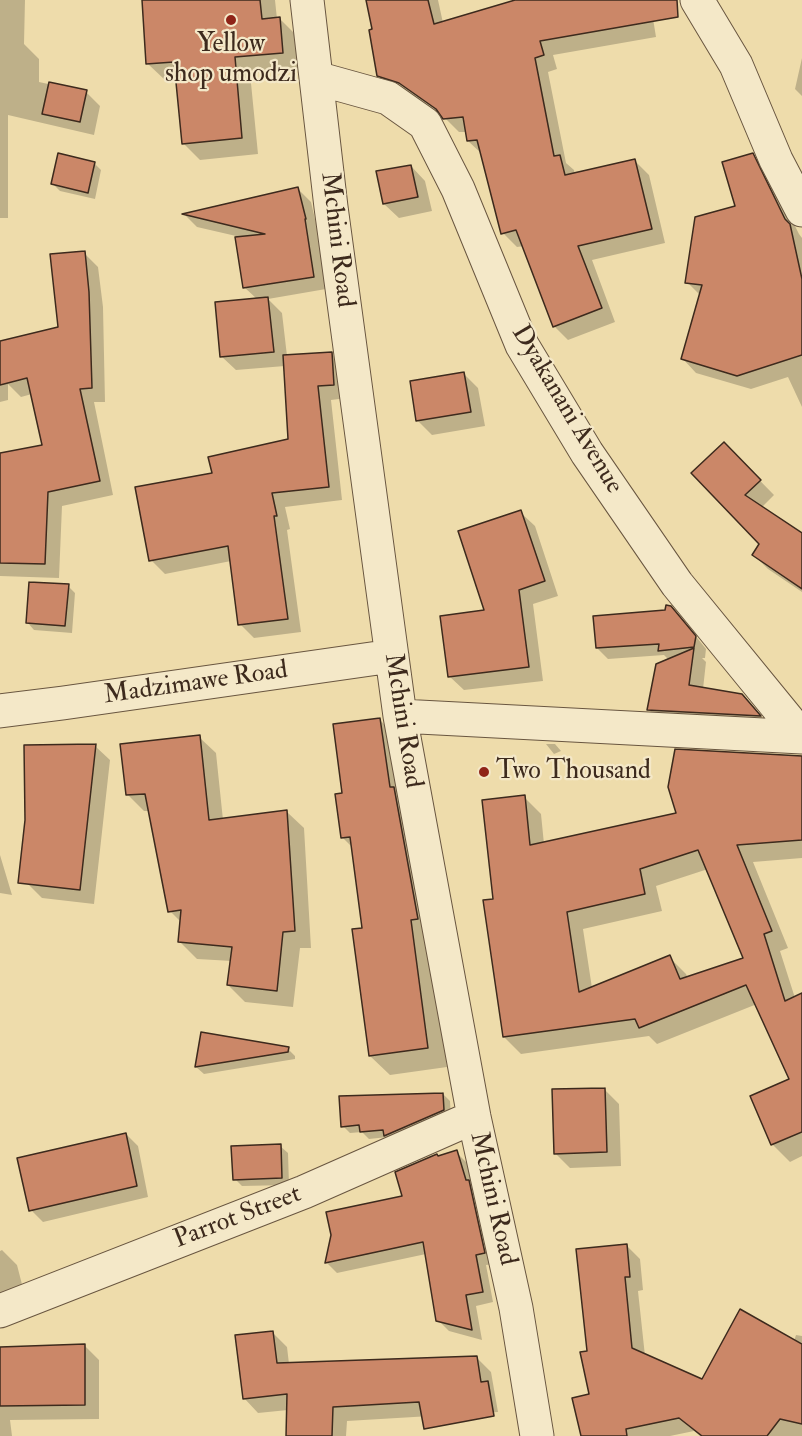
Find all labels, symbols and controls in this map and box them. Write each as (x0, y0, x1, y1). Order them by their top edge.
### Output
marker: Yellow shop umodzi (224, 13, 238, 27)
place label: Yellow shop umodzi (165, 29, 297, 90)
street label: Mchini Road (312, 171, 360, 309)
street label: Dyakanani Avenue (503, 320, 629, 500)
street label: Mchini Road (376, 651, 428, 791)
street label: Madzimawe Road (102, 656, 290, 712)
place label: Two Thousand (496, 756, 651, 788)
marker: Two Thousand (477, 765, 491, 779)
street label: Mchini Road (462, 1129, 522, 1269)
street label: Parrot Street (170, 1179, 306, 1257)

